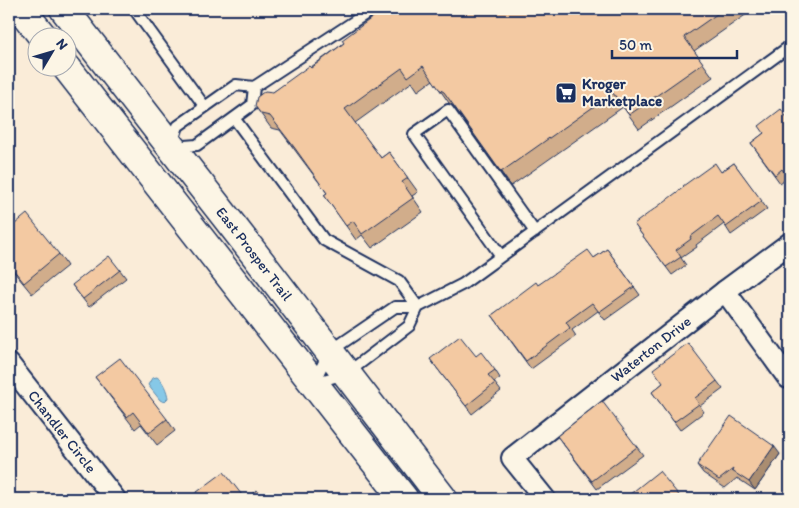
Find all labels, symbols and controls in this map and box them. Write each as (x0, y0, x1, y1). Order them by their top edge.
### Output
north arrow (28, 28, 78, 78)
scale bar (612, 28, 736, 60)
text: N (52, 35, 71, 53)
text: 50 m (619, 36, 652, 54)
place label: Kroger Marketplace (582, 75, 662, 111)
supermarket icon: Kroger Marketplace (554, 81, 578, 105)
street label: East Prosper Trail (212, 203, 297, 305)
street label: Waterton Drive (607, 312, 695, 386)
street label: Chandler Circle (24, 387, 100, 477)

